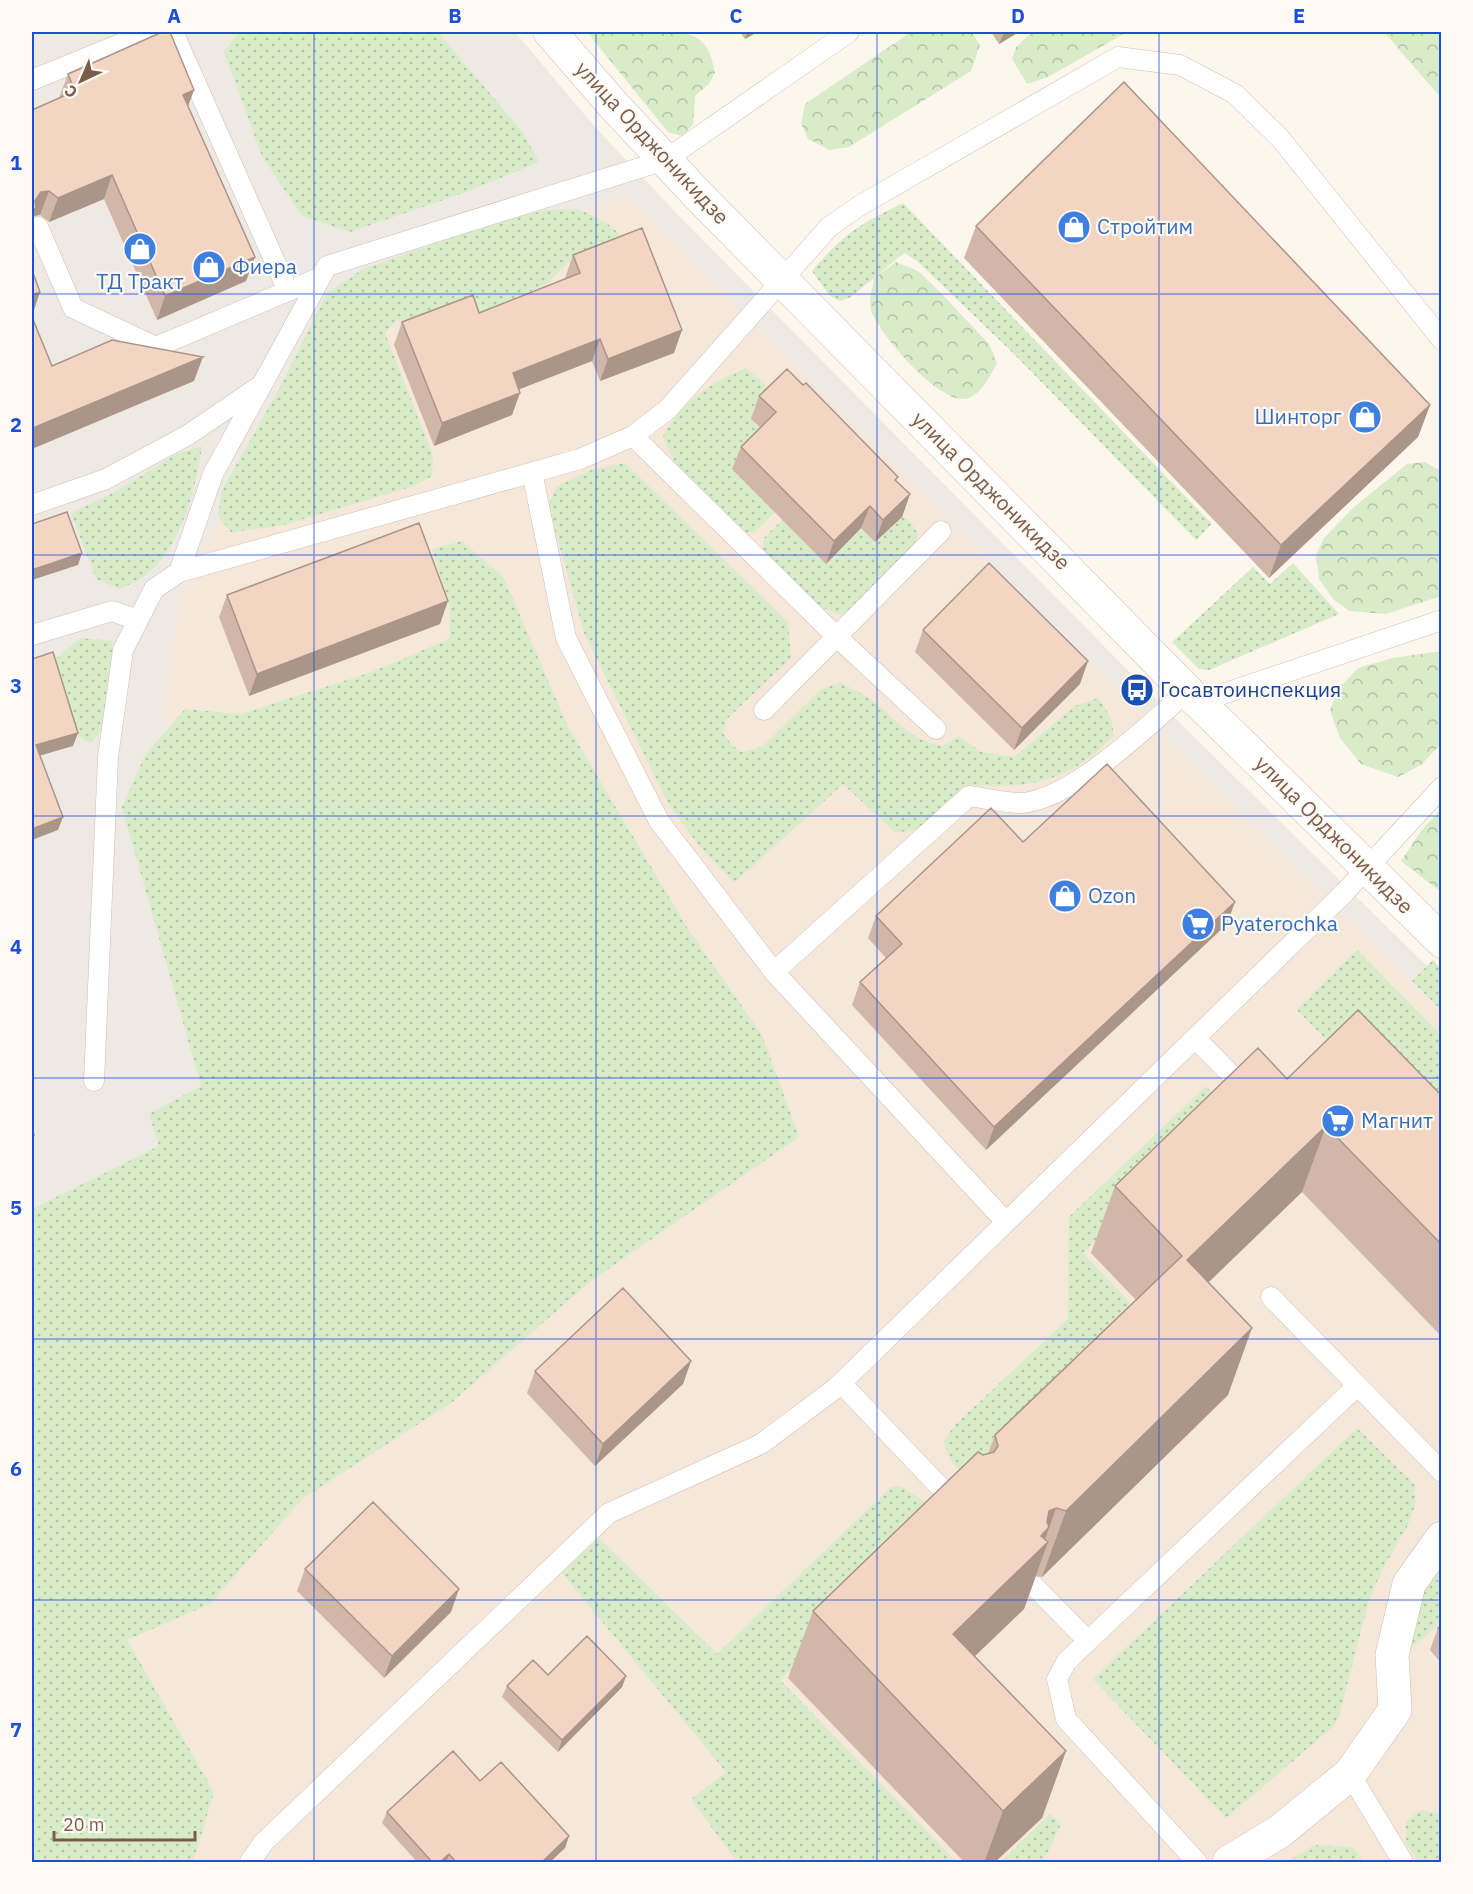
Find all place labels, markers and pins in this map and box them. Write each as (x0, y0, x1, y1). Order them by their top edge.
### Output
shop icon: Стройтим (1056, 209, 1092, 245)
place label: Стройтим (1097, 212, 1193, 240)
shop icon: ТД Тракт (122, 231, 158, 267)
shop icon: Фиера (191, 249, 227, 285)
place label: Фиера (232, 252, 297, 280)
place label: ТД Тракт (96, 267, 184, 295)
shop icon: Шинторг (1347, 399, 1383, 435)
place label: Шинторг (1255, 402, 1342, 430)
bus stop icon: Госавтоинспекция (1119, 672, 1155, 708)
place label: Госавтоинспекция (1160, 675, 1341, 703)
shop icon: Ozon (1047, 878, 1083, 914)
place label: Ozon (1088, 881, 1136, 909)
supermarket icon: Pyaterochka (1180, 906, 1216, 942)
place label: Pyaterochka (1221, 909, 1338, 937)
supermarket icon: Магнит (1320, 1103, 1356, 1139)
place label: Магнит (1361, 1106, 1433, 1134)

